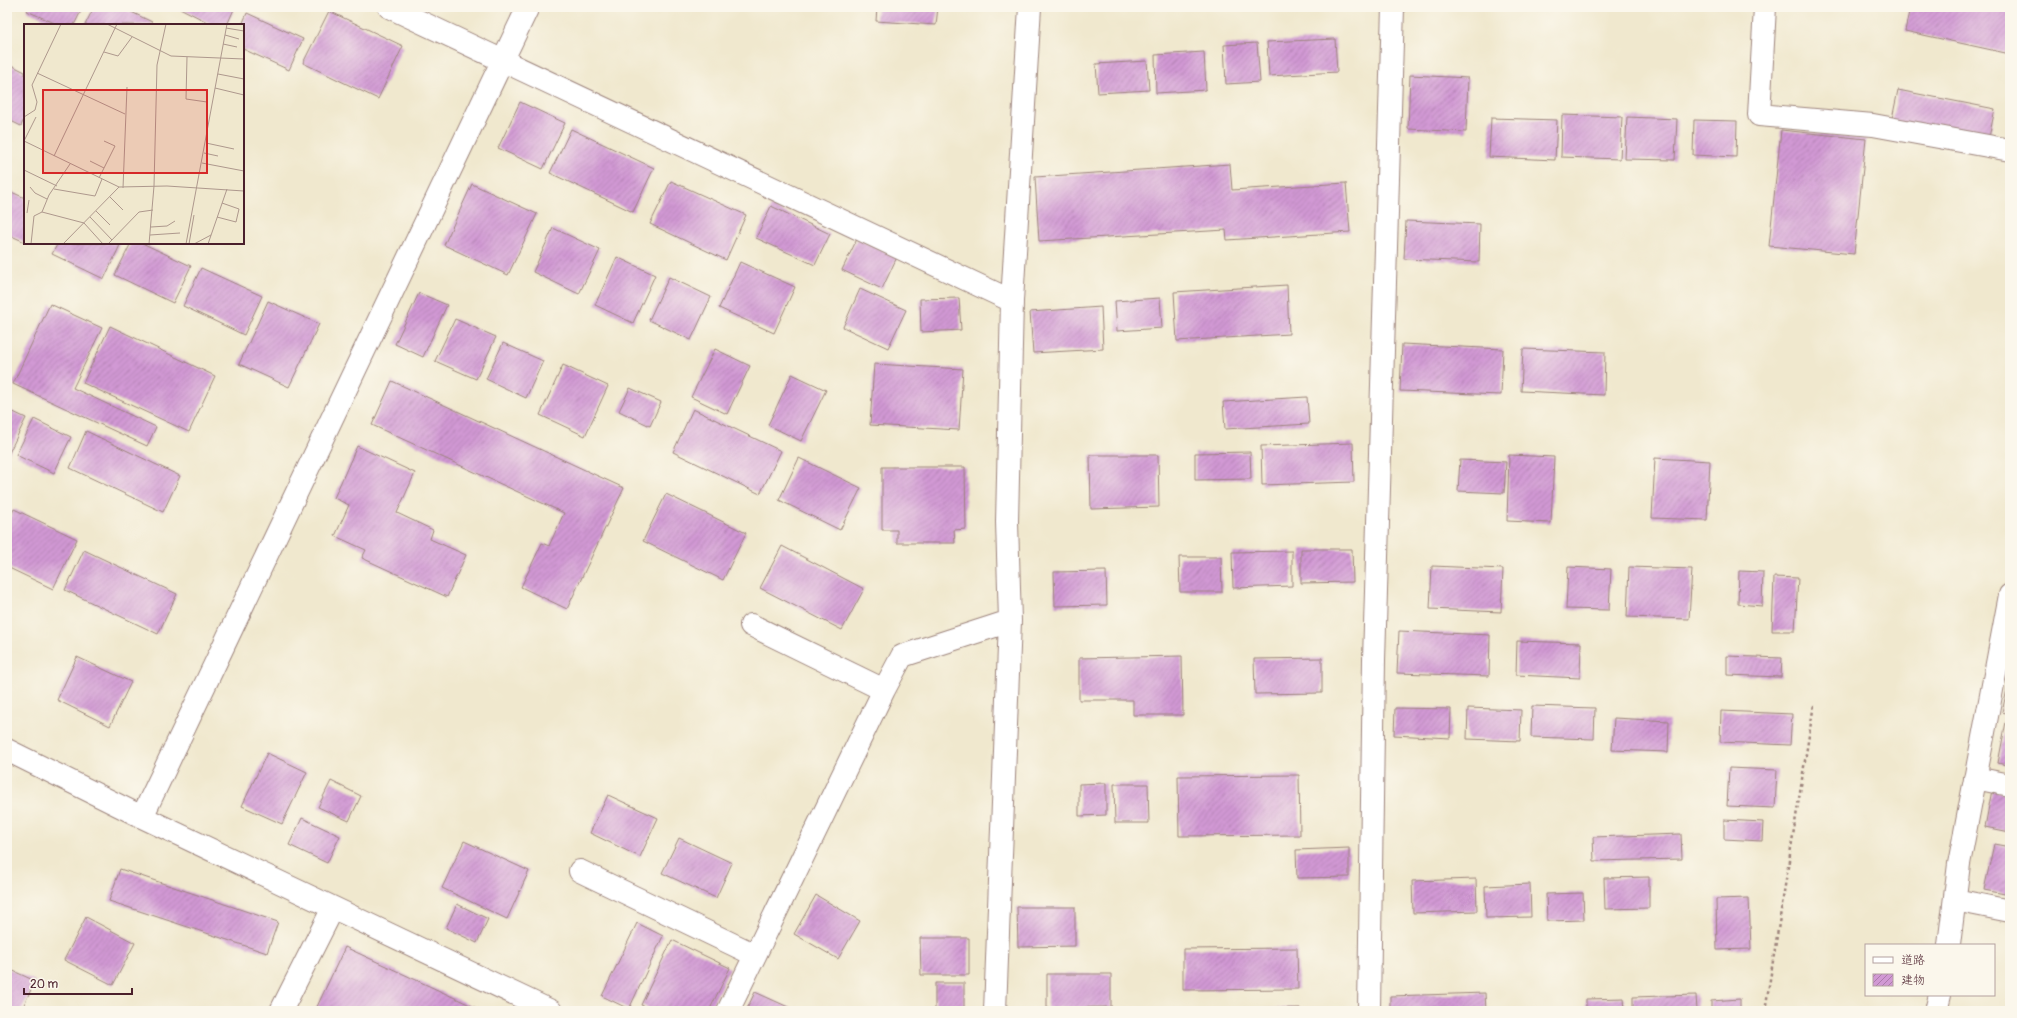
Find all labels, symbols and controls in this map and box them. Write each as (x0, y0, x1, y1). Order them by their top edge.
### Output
inset map (24, 24, 244, 244)
legend (1865, 944, 1995, 996)
text: 道路 (1901, 953, 1925, 968)
scale bar (24, 970, 132, 996)
text: 建物 (1901, 973, 1925, 988)
text: 20 m (30, 977, 59, 992)

